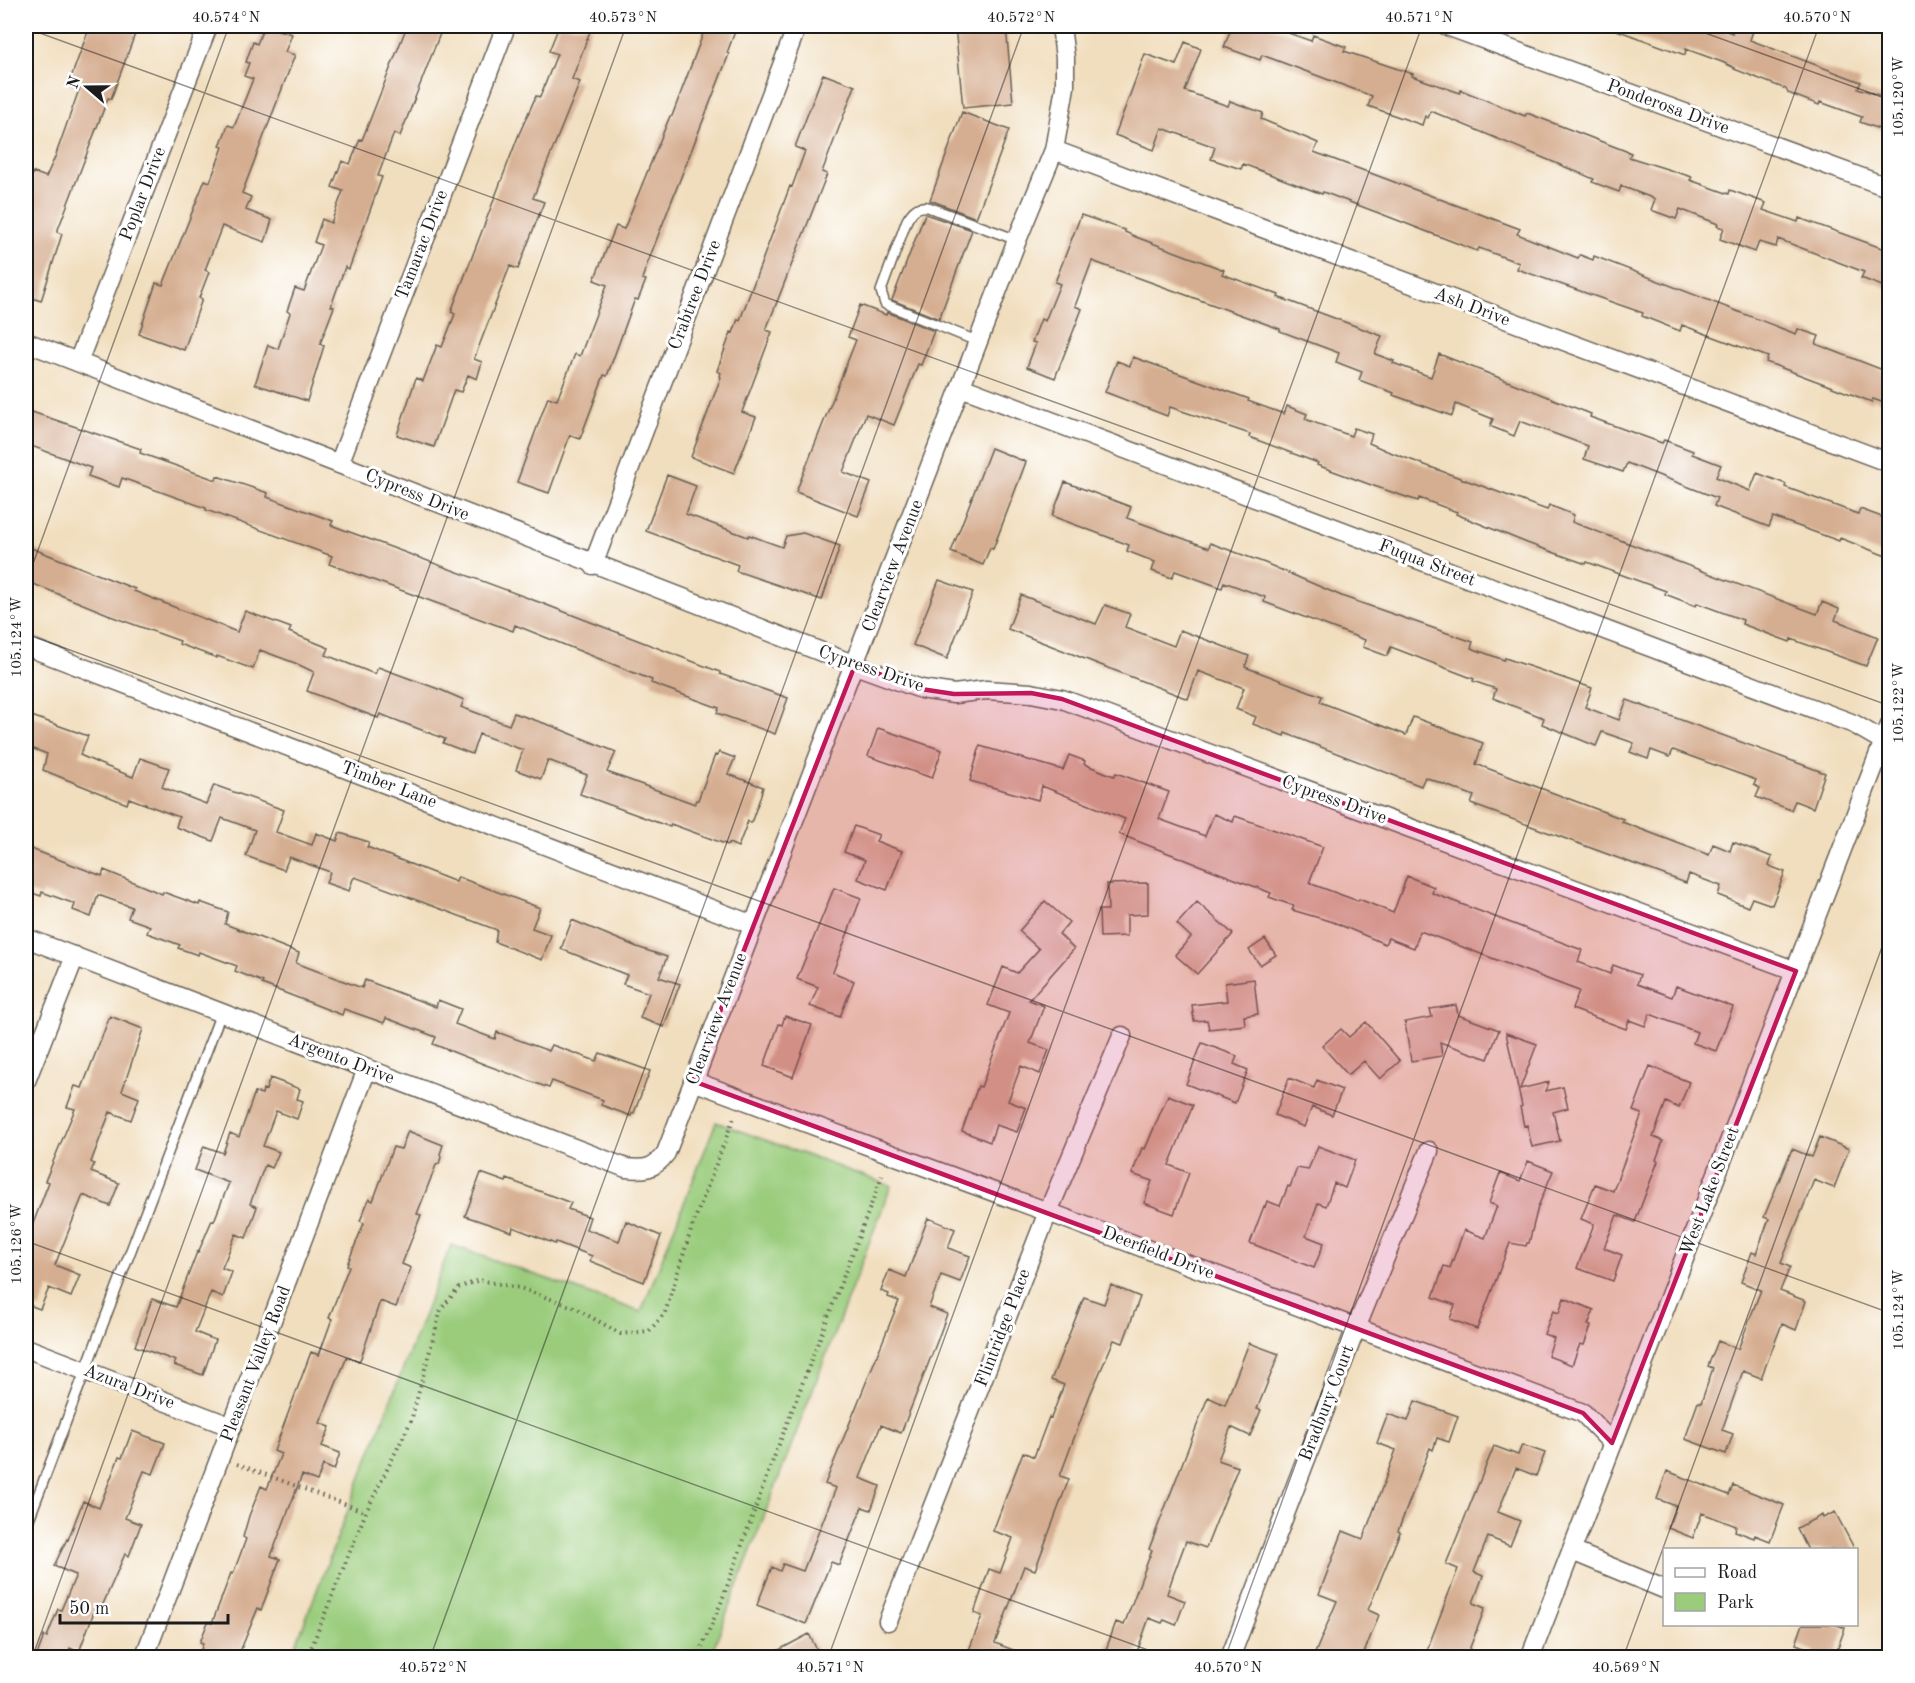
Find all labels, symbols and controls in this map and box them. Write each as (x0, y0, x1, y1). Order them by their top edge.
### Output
text: 40.574°N (192, 11, 260, 26)
text: 40.573°N (589, 11, 657, 26)
text: 40.572°N (987, 11, 1055, 26)
text: 40.571°N (1385, 11, 1453, 26)
text: 40.570°N (1783, 11, 1851, 26)
text: 105.120°W (1892, 56, 1907, 138)
north arrow (57, 57, 117, 117)
text: N (65, 73, 85, 91)
street label: Ponderosa Drive (1604, 76, 1732, 138)
street label: Poplar Drive (117, 145, 169, 243)
street label: Tamarac Drive (393, 187, 451, 303)
street label: Crabtree Drive (666, 238, 724, 352)
street label: Ash Drive (1432, 284, 1512, 330)
street label: Cypress Drive (362, 466, 472, 524)
street label: Clearview Avenue (859, 497, 927, 635)
street label: Fuqua Street (1376, 536, 1478, 590)
text: 105.124°W (10, 596, 25, 678)
street label: Cypress Drive (816, 643, 926, 695)
text: 105.122°W (1892, 662, 1907, 744)
street label: Timber Lane (339, 759, 439, 811)
street label: Cypress Drive (1279, 773, 1389, 827)
street label: Clearview Avenue (683, 950, 751, 1088)
street label: Argento Drive (285, 1030, 397, 1088)
street label: West Lake Street (1677, 1124, 1743, 1258)
text: 105.126°W (10, 1203, 25, 1285)
street label: Deerfield Drive (1100, 1223, 1216, 1283)
street label: Flintridge Place (972, 1267, 1034, 1389)
text: 105.124°W (1892, 1269, 1907, 1351)
street label: Pleasant Valley Road (218, 1283, 294, 1445)
street label: Bradbury Court (1297, 1342, 1357, 1464)
street label: Azura Drive (81, 1361, 177, 1413)
legend (1663, 1548, 1858, 1626)
text: Road (1717, 1564, 1757, 1582)
scale bar (60, 1587, 228, 1625)
text: Park (1717, 1594, 1754, 1612)
text: 50 m (69, 1600, 109, 1618)
text: 40.572°N (399, 1661, 467, 1676)
text: 40.571°N (796, 1661, 864, 1676)
text: 40.570°N (1194, 1661, 1262, 1676)
text: 40.569°N (1592, 1661, 1660, 1676)

